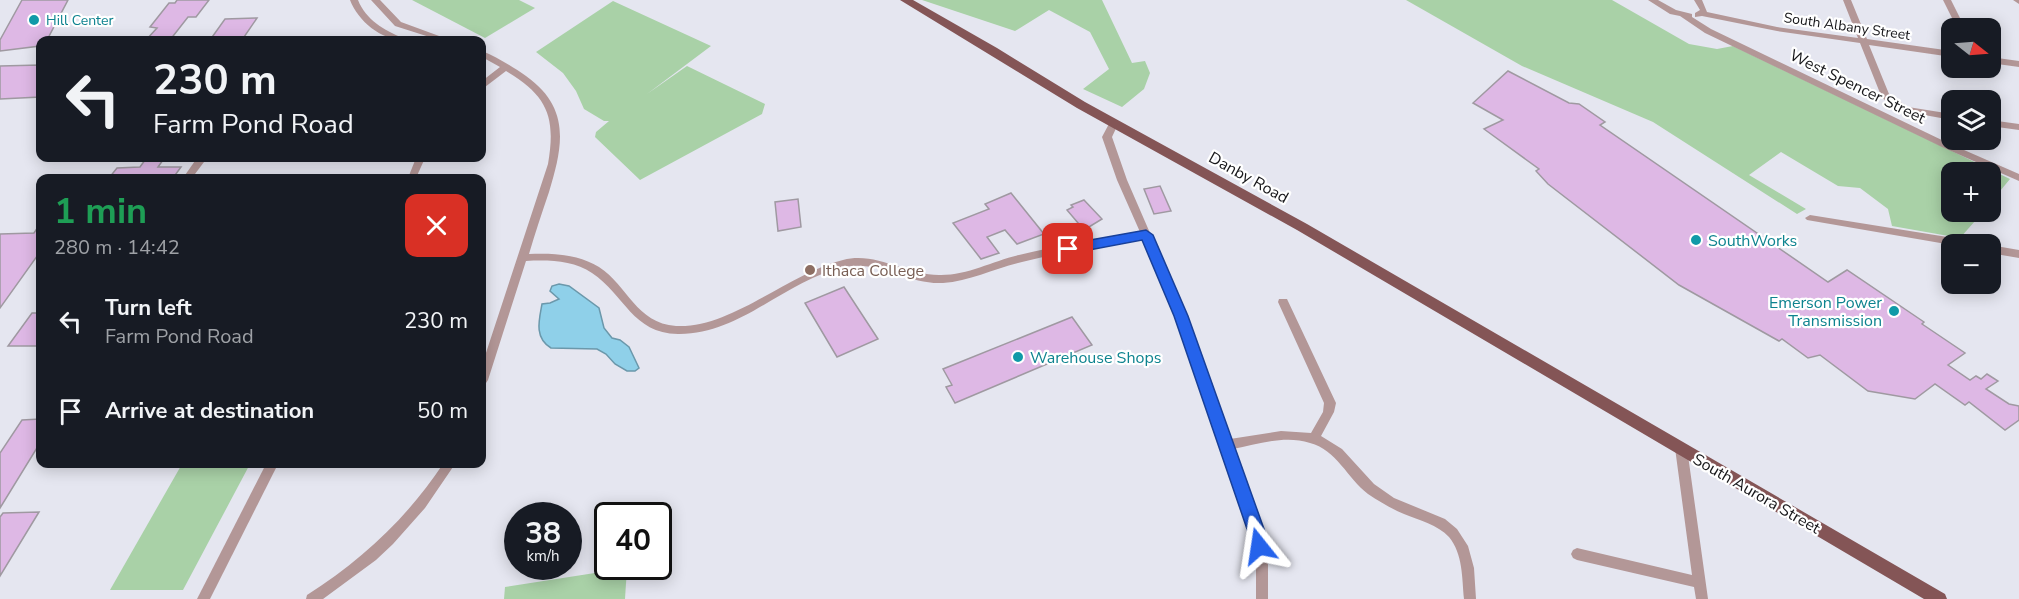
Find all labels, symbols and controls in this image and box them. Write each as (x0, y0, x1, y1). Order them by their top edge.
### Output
street label: South Albany Street (1782, 8, 1911, 45)
place label: Hill Center (46, 11, 113, 30)
marker: Hill Center (27, 13, 41, 27)
north arrow (1941, 18, 2001, 78)
map controls (1941, 18, 2001, 294)
street label: West Spencer Street (1786, 44, 1929, 130)
text: 230 m (153, 52, 277, 109)
icon: left (54, 60, 132, 138)
button: layers (1941, 90, 2001, 150)
text: Farm Pond Road (153, 106, 354, 143)
street label: Danby Road (1205, 147, 1292, 209)
button: + (1941, 162, 2001, 222)
text: 1 min (54, 187, 147, 236)
button: close (405, 194, 468, 257)
pin (1042, 223, 1093, 274)
place label: SouthWorks (1708, 230, 1797, 252)
icon: arrive (1051, 232, 1084, 265)
marker: SouthWorks (1689, 233, 1703, 247)
text: 280 m · 14:42 (54, 234, 180, 261)
button: − (1941, 234, 2001, 294)
place label: Ithaca College (822, 260, 924, 282)
marker: Ithaca College (803, 263, 817, 277)
place label: Emerson Power Transmission (1769, 292, 1882, 332)
text: Turn left (105, 293, 192, 323)
marker: Emerson Power Transmission (1887, 304, 1901, 318)
icon: left (54, 305, 87, 338)
text: 230 m (404, 306, 468, 336)
text: Farm Pond Road (105, 323, 254, 350)
place label: Warehouse Shops (1030, 347, 1161, 369)
marker: Warehouse Shops (1011, 350, 1025, 364)
icon: arrive (54, 395, 87, 428)
text: Arrive at destination (105, 396, 314, 426)
text: 50 m (417, 396, 468, 426)
street label: South Aurora Street (1689, 448, 1825, 539)
speed limit sign: 40 (594, 502, 672, 580)
text: 38 (525, 513, 561, 554)
position arrow (1227, 514, 1291, 578)
text: km/h (526, 546, 560, 566)

